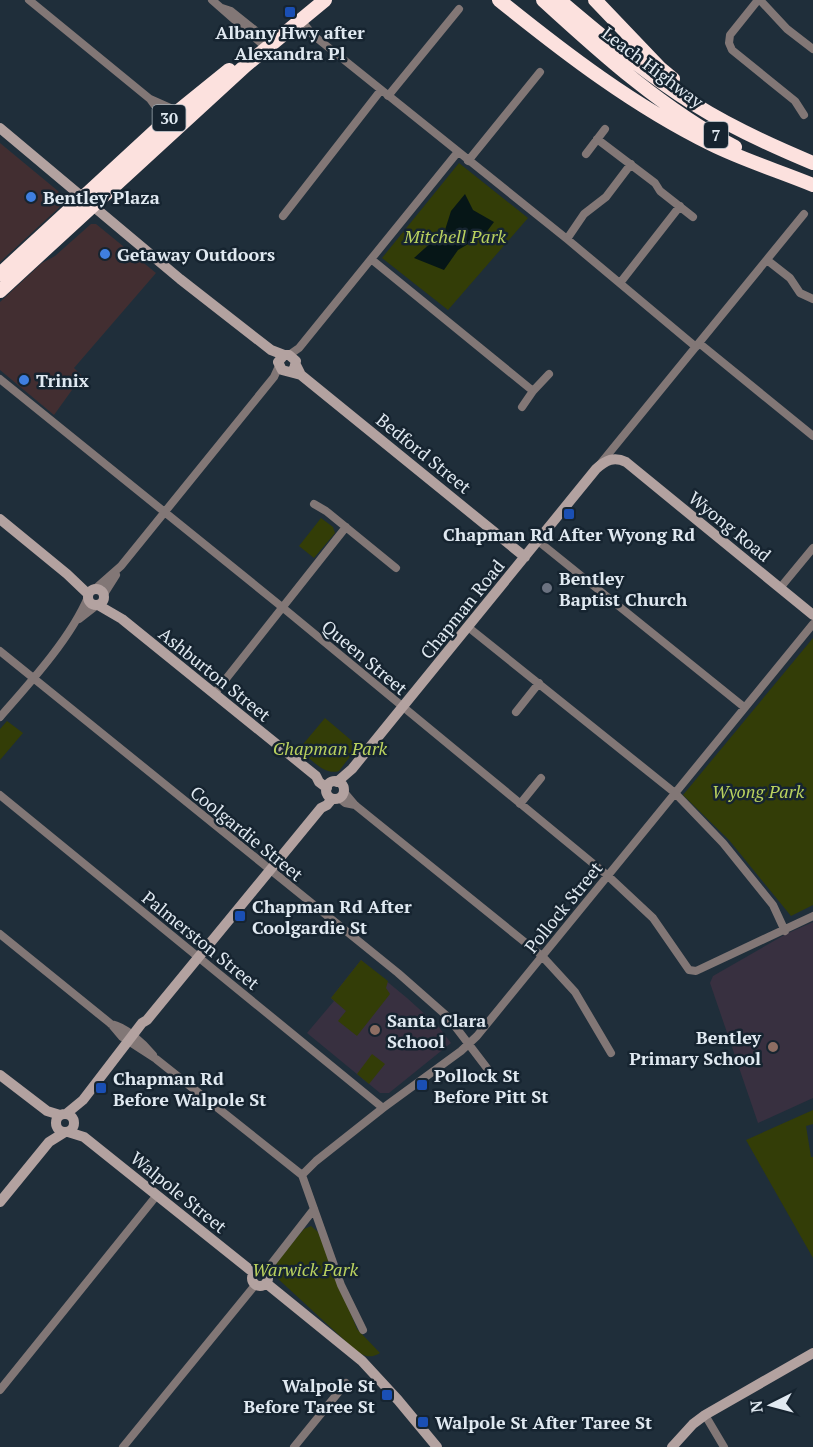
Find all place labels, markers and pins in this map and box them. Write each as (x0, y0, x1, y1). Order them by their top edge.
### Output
marker: Albany Hwy after Alexandra Pl (283, 5, 297, 19)
place label: Albany Hwy after Alexandra Pl (215, 20, 365, 65)
place label: Bentley Plaza (43, 185, 160, 209)
marker: Bentley Plaza (24, 190, 38, 204)
place label: Getaway Outdoors (117, 242, 275, 266)
marker: Getaway Outdoors (98, 247, 112, 261)
place label: Trinix (36, 368, 89, 392)
marker: Trinix (17, 373, 31, 387)
marker: Chapman Rd After Wyong Rd (562, 507, 576, 521)
place label: Chapman Rd After Wyong Rd (443, 522, 695, 546)
place label: Bentley Baptist Church (559, 566, 688, 611)
marker: Bentley Baptist Church (540, 581, 554, 595)
place label: Chapman Rd After Coolgardie St (252, 894, 412, 939)
marker: Chapman Rd After Coolgardie St (233, 909, 247, 923)
place label: Santa Clara School (387, 1008, 486, 1053)
marker: Santa Clara School (368, 1023, 382, 1037)
place label: Bentley Primary School (629, 1025, 761, 1070)
marker: Bentley Primary School (766, 1040, 780, 1054)
place label: Pollock St Before Pitt St (434, 1063, 549, 1108)
place label: Chapman Rd Before Walpole St (113, 1066, 266, 1111)
marker: Pollock St Before Pitt St (415, 1078, 429, 1092)
marker: Chapman Rd Before Walpole St (94, 1081, 108, 1095)
place label: Walpole St Before Taree St (244, 1373, 375, 1418)
marker: Walpole St Before Taree St (380, 1388, 394, 1402)
place label: Walpole St After Taree St (435, 1410, 652, 1434)
marker: Walpole St After Taree St (416, 1415, 430, 1429)

